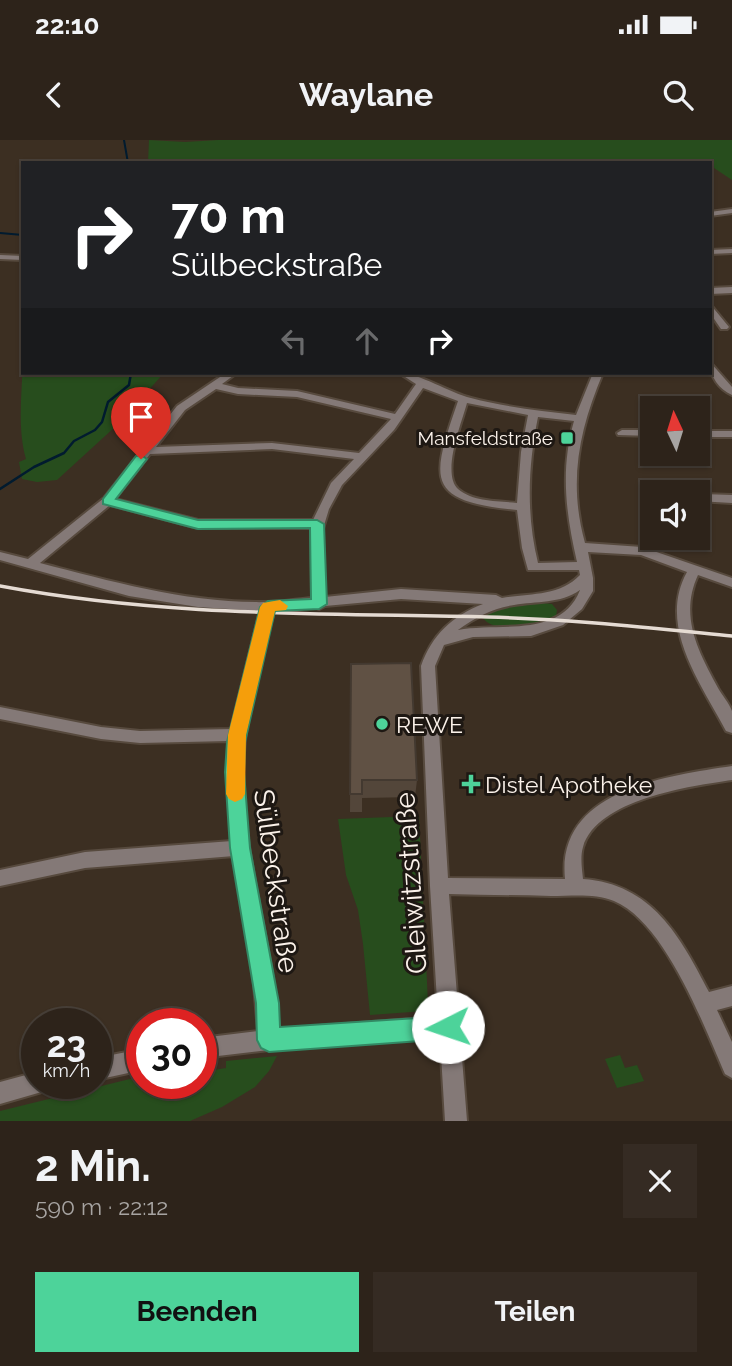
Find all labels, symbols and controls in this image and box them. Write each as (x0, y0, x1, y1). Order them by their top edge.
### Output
text: 22:10 (35, 10, 100, 40)
icon: back (35, 76, 73, 114)
text: Waylane (299, 76, 433, 113)
icon: search (659, 76, 697, 114)
text: 70 m (171, 187, 286, 244)
icon: right (56, 189, 147, 280)
text: Sülbeckstraße (171, 246, 382, 283)
icon: left (275, 322, 313, 360)
icon: ahead (348, 322, 386, 360)
icon: right (421, 322, 459, 360)
pin (111, 387, 171, 459)
north arrow (640, 396, 710, 466)
map controls (640, 396, 710, 550)
icon: arrive (122, 398, 160, 436)
place label: Mansfeldstraße (418, 427, 553, 449)
marker: Mansfeldstraße (559, 430, 575, 446)
button: sound (640, 480, 710, 550)
place label: REWE (396, 711, 463, 738)
marker: REWE (374, 716, 390, 732)
place label: Distel Apotheke (485, 771, 652, 798)
marker: Distel Apotheke (463, 776, 479, 792)
street label: Sülbeckstraße (247, 787, 305, 975)
street label: Gleiwitzstraße (388, 791, 434, 975)
position arrow (411, 990, 485, 1064)
speed limit sign: 30 (126, 1008, 217, 1099)
text: 23 (47, 1024, 86, 1065)
text: km/h (43, 1060, 90, 1081)
text: 2 Min. (35, 1142, 151, 1191)
button: close (623, 1144, 697, 1218)
text: 590 m · 22:12 (35, 1193, 168, 1220)
button: Beenden (35, 1272, 359, 1352)
button: Teilen (373, 1272, 697, 1352)

